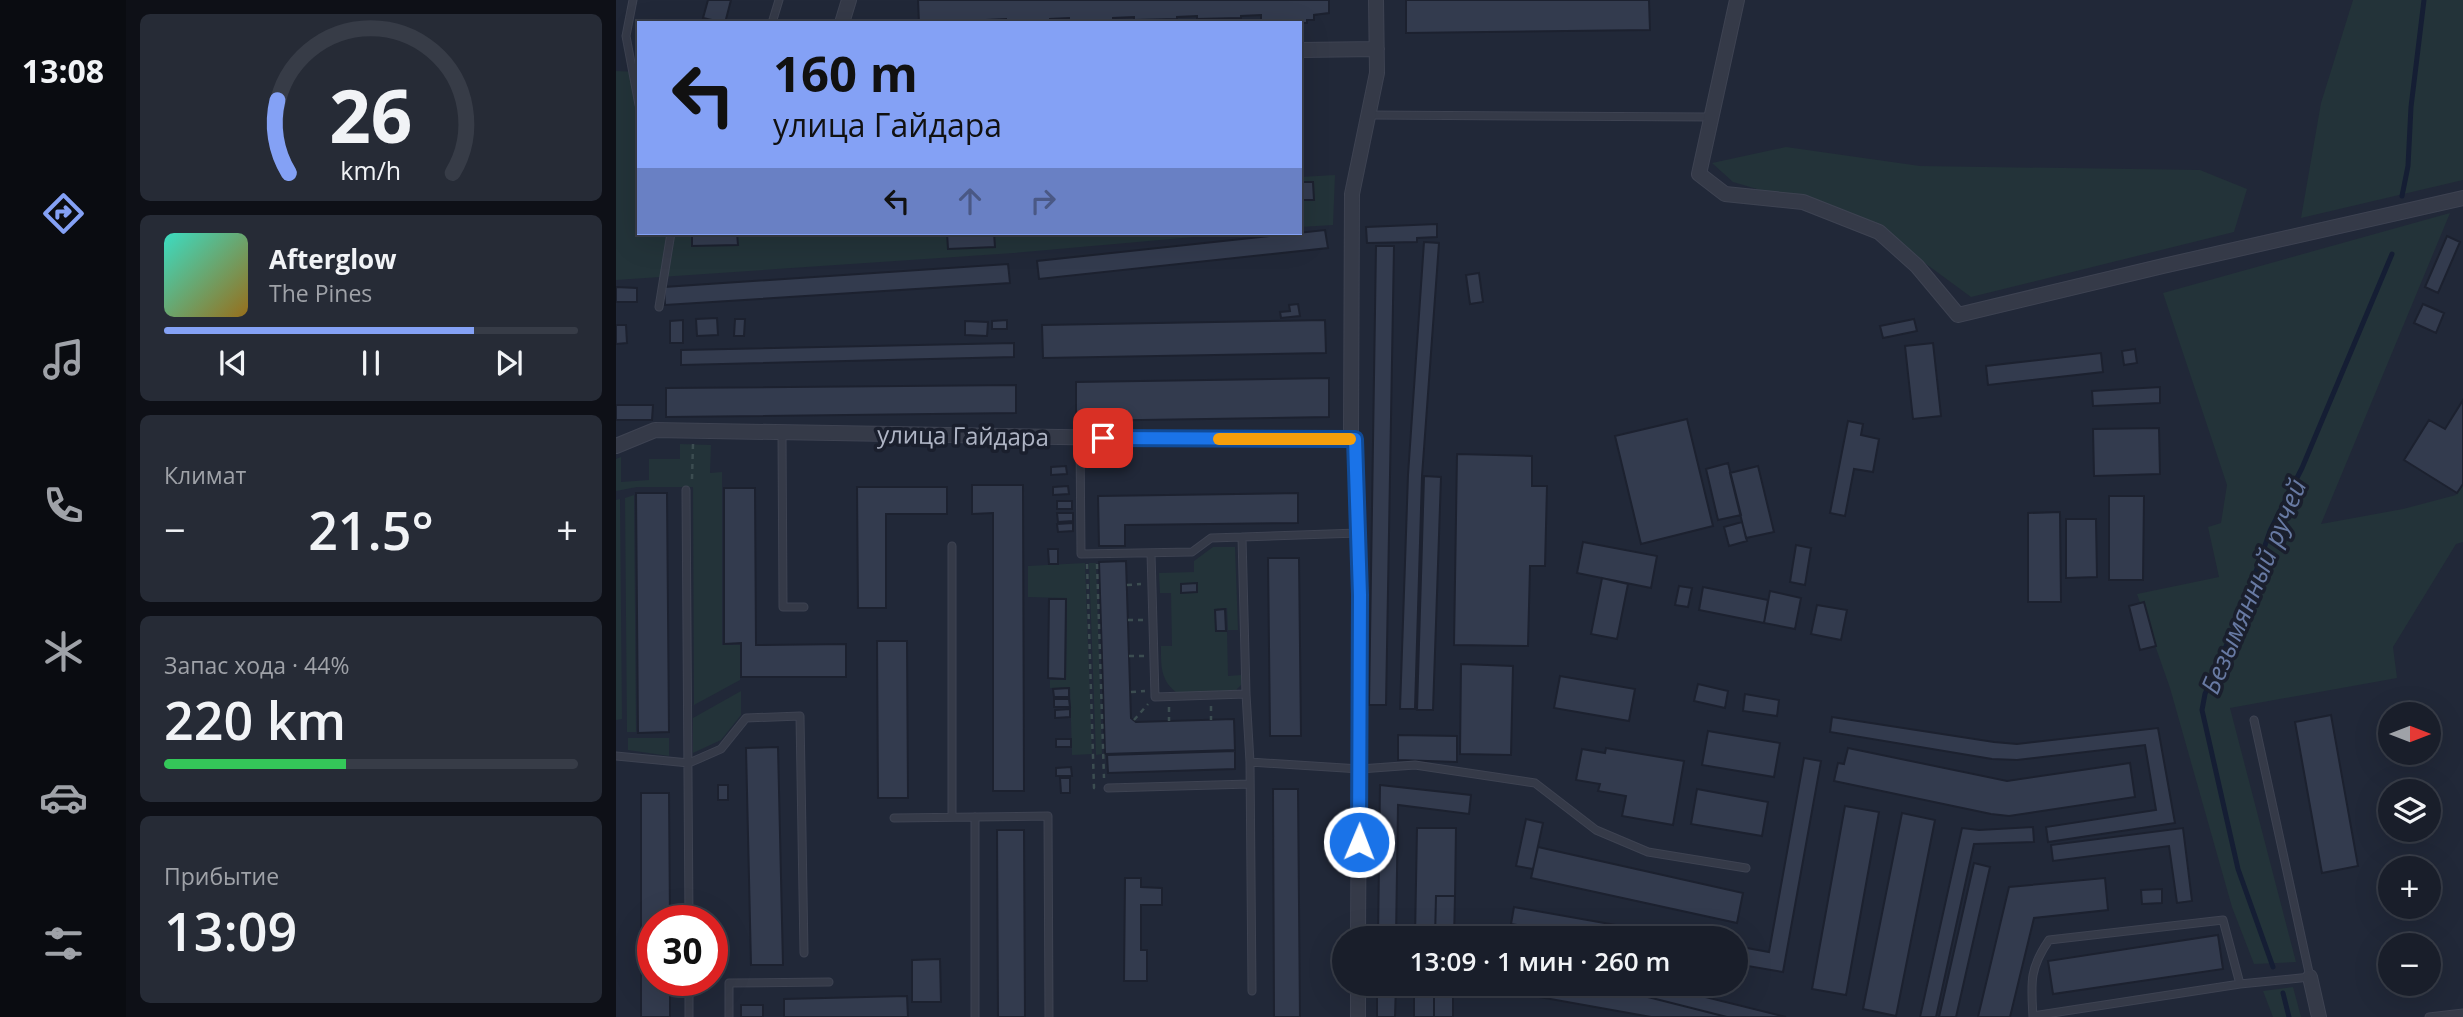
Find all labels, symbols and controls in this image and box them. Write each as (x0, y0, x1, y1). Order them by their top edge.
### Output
text: 160 m (773, 40, 918, 106)
text: 13:08 (22, 49, 104, 92)
icon: left (658, 49, 749, 140)
text: 26 (329, 66, 413, 165)
text: улица Гайдара (773, 103, 1002, 146)
text: km/h (341, 153, 401, 187)
icon: left (878, 182, 916, 220)
icon: ahead (951, 182, 989, 220)
icon: right (1024, 182, 1062, 220)
icon: directions (39, 189, 88, 238)
text: Afterglow (269, 241, 396, 277)
text: The Pines (269, 277, 372, 309)
icon: music (39, 335, 88, 384)
icon: previous (214, 344, 252, 382)
icon: pause (352, 344, 390, 382)
icon: next (490, 344, 528, 382)
pin (1073, 408, 1133, 468)
street label: улица Гайдара (877, 417, 1049, 453)
icon: arrive (1084, 419, 1122, 457)
text: Климат (164, 459, 246, 491)
water label: Безымянный ручей (2191, 473, 2315, 699)
icon: phone (39, 481, 88, 530)
text: 21.5° (308, 494, 434, 565)
text: − (164, 503, 186, 555)
text: + (556, 503, 578, 555)
icon: climate (39, 627, 88, 676)
text: Запас хода · 44% (164, 649, 349, 681)
text: 220 km (164, 684, 346, 755)
north arrow (2378, 702, 2441, 765)
map controls (2378, 702, 2441, 996)
icon: car (39, 773, 88, 822)
button: layers (2378, 779, 2441, 842)
position arrow (1322, 805, 1396, 879)
button: + (2378, 856, 2441, 919)
text: Прибытие (164, 860, 279, 892)
text: 13:09 (164, 895, 297, 966)
speed limit sign: 30 (637, 905, 728, 996)
icon: filters (39, 919, 88, 968)
button: − (2378, 933, 2441, 996)
text: 13:09 · 1 мин · 260 m (1410, 943, 1670, 979)

